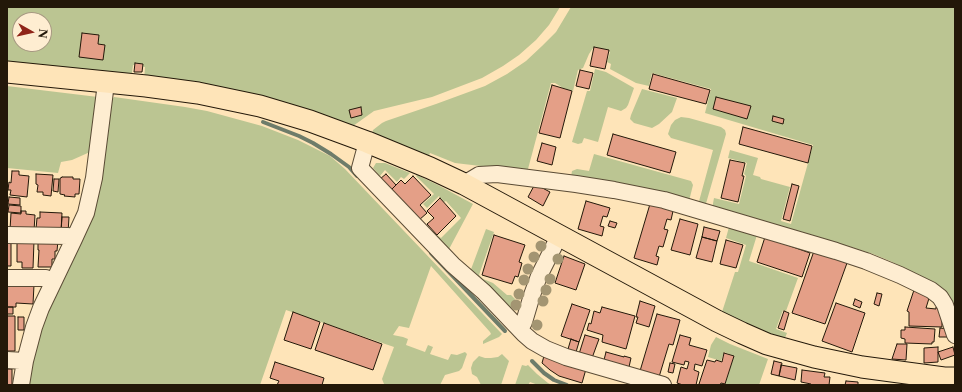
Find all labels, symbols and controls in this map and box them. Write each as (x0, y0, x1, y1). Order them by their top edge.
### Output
north arrow (12, 12, 52, 52)
text: N (35, 28, 50, 39)

